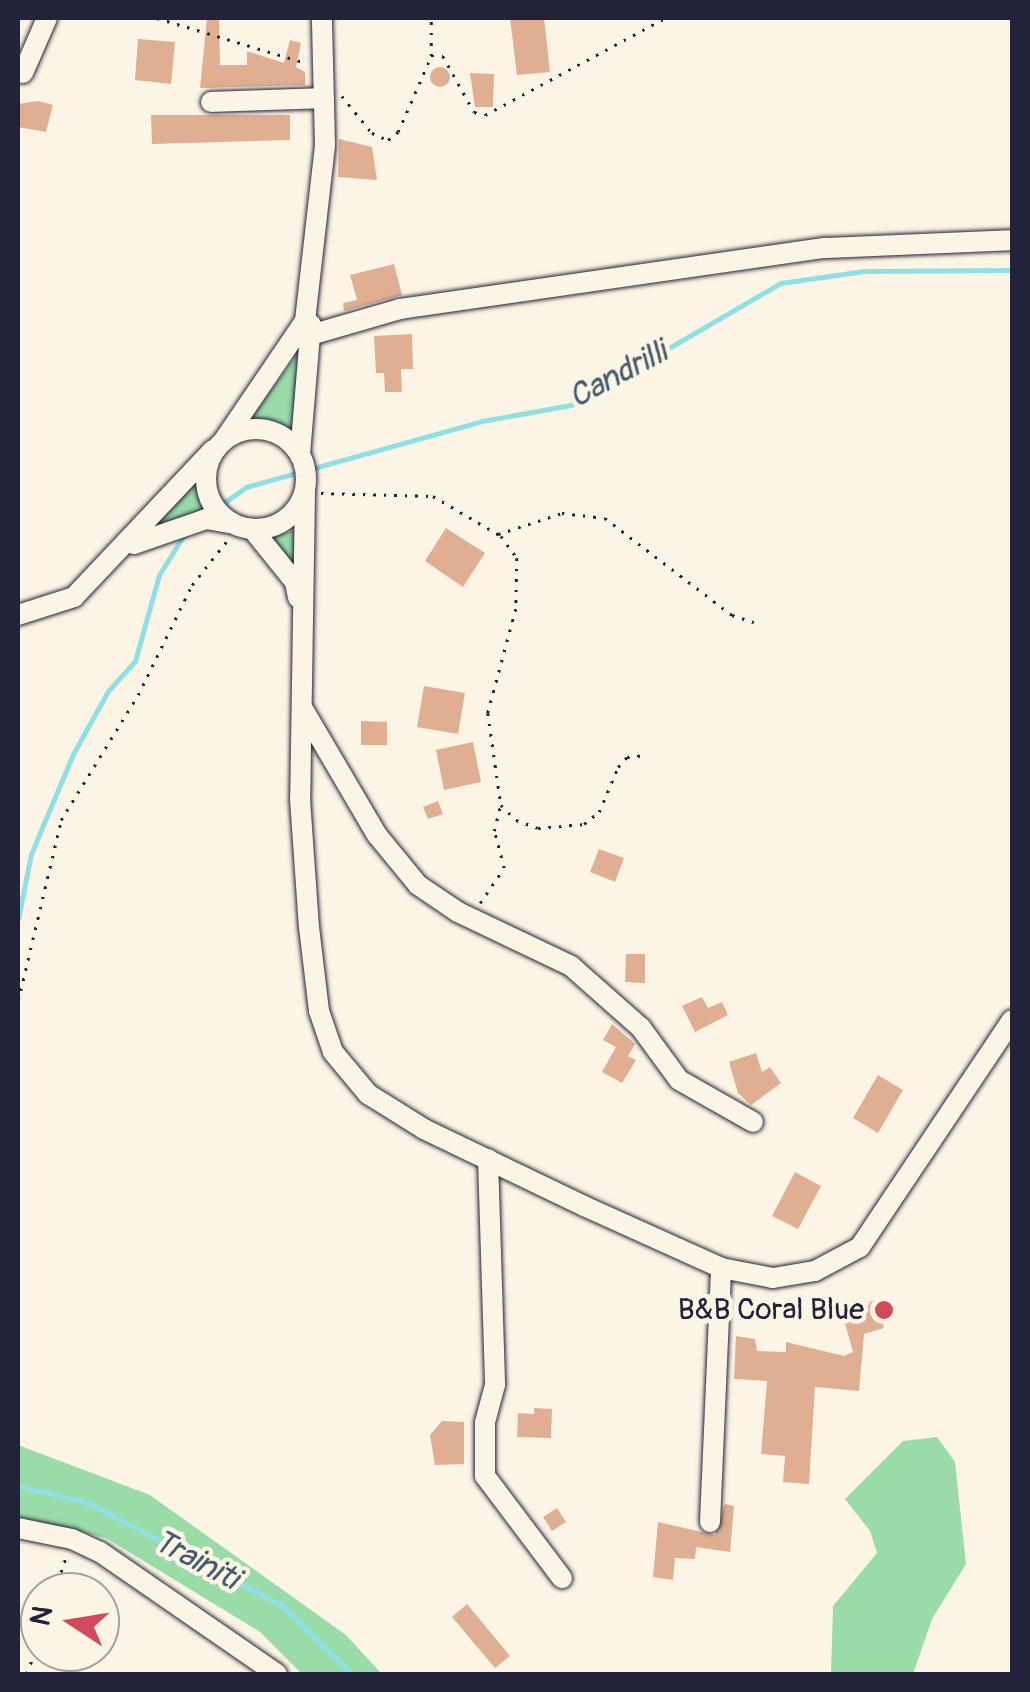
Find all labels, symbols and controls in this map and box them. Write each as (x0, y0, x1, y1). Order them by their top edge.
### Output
water label: Candrilli (562, 333, 674, 417)
place label: B&B Coral Blue (678, 1292, 864, 1328)
marker: B&B Coral Blue (873, 1299, 895, 1321)
water label: Trainiti (147, 1522, 245, 1598)
north arrow (20, 1572, 120, 1672)
text: N (23, 1603, 61, 1629)

